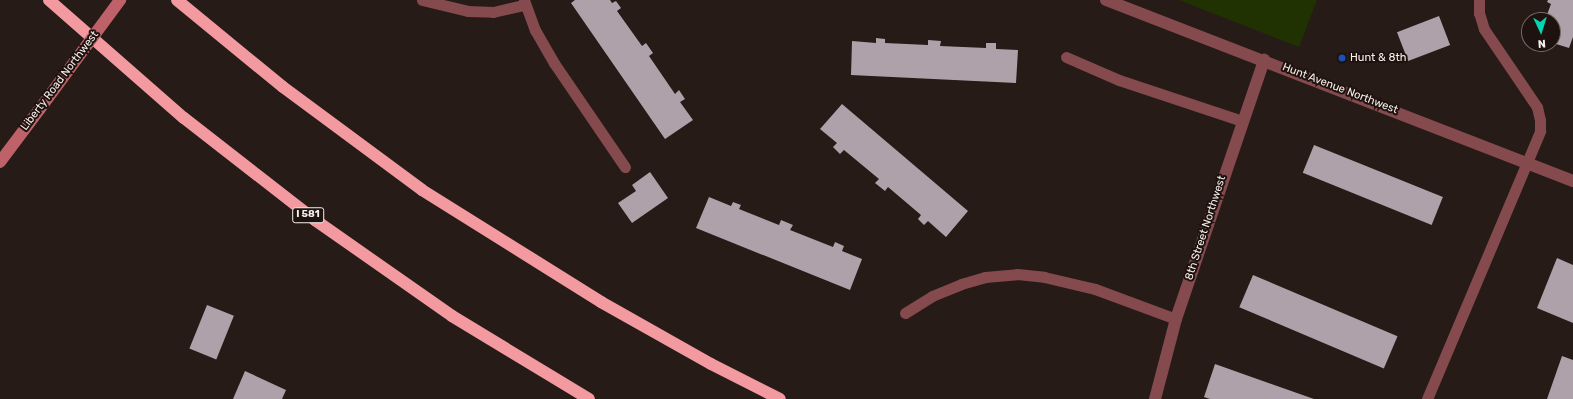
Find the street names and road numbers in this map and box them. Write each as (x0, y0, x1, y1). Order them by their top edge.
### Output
street label: Liberty Road Northwest (18, 29, 102, 133)
street label: Hunt Avenue Northwest (1280, 61, 1400, 117)
street label: 8th Street Northwest (1183, 174, 1229, 282)
road number: I 581 (292, 207, 324, 223)

